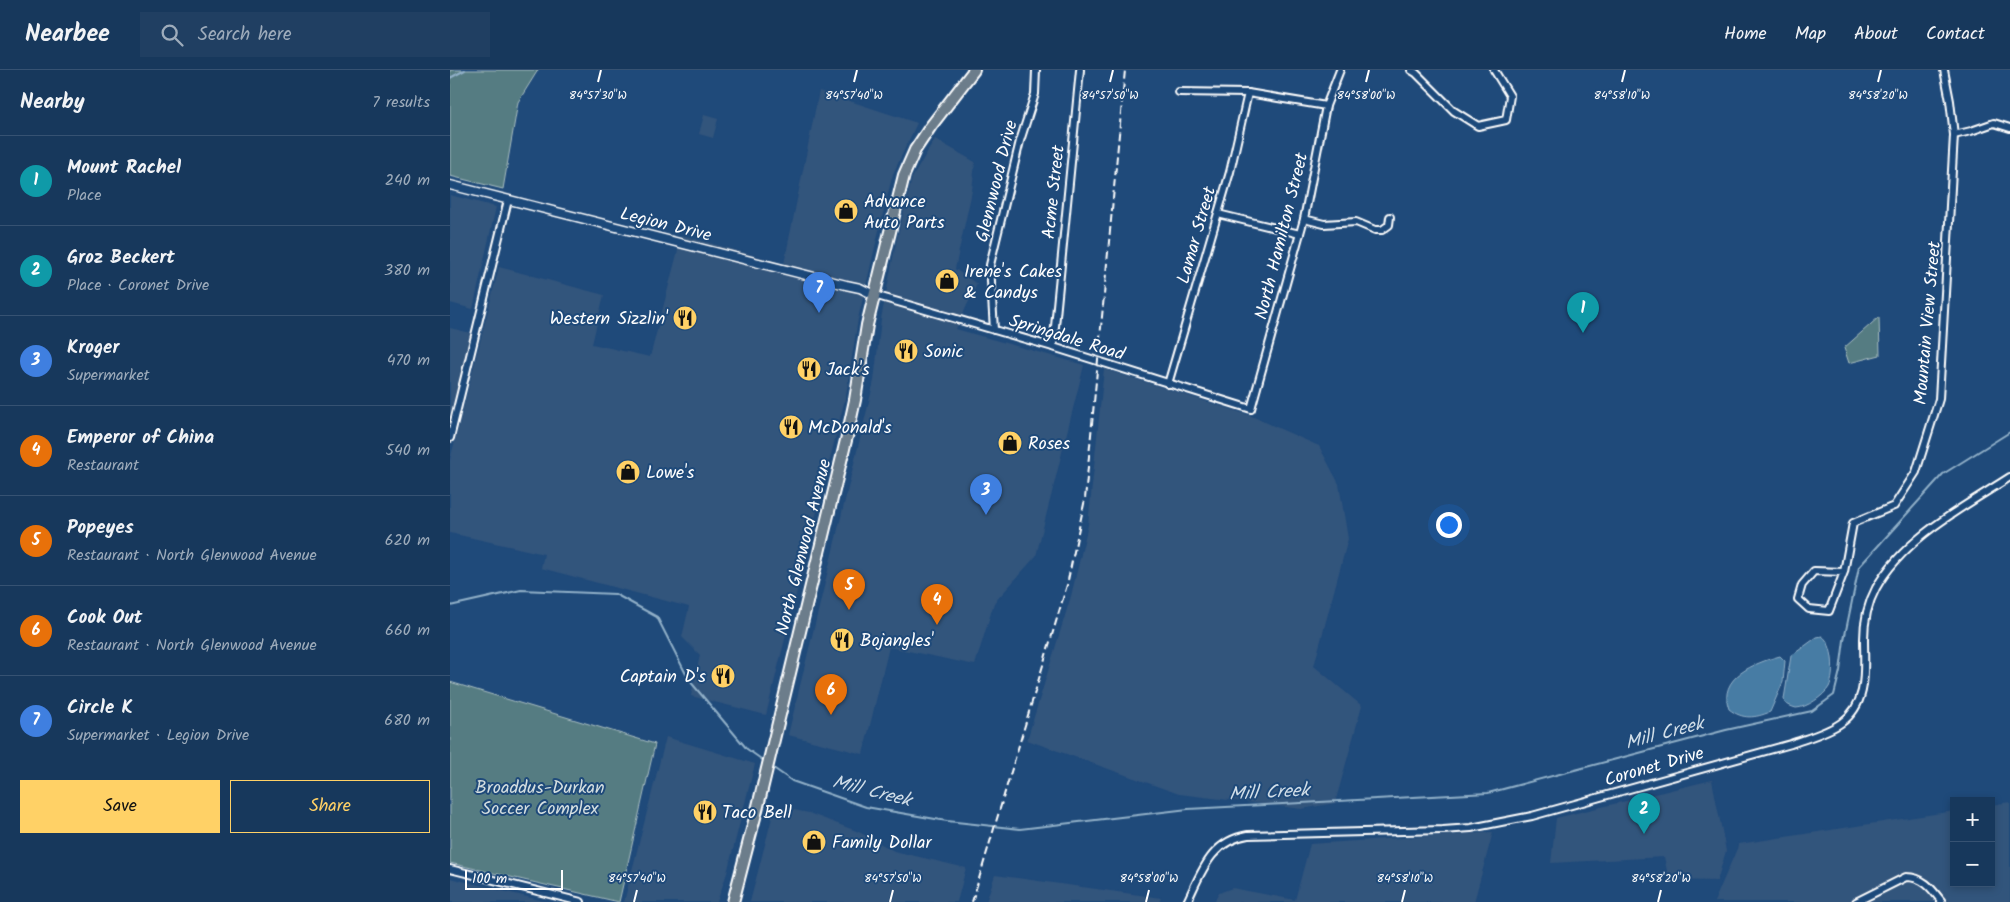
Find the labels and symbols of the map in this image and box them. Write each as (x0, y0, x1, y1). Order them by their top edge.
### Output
text: 84°57'30"W (569, 86, 627, 105)
text: 84°57'40"W (825, 86, 883, 105)
text: 84°57'50"W (1081, 86, 1139, 105)
text: 84°58'00"W (1337, 86, 1395, 105)
text: 84°58'10"W (1594, 86, 1650, 105)
text: 84°58'20"W (1848, 86, 1908, 105)
street label: Glennwood Drive (968, 117, 1027, 245)
street label: Acme Street (1035, 143, 1074, 241)
street label: North Hamilton Street (1248, 149, 1317, 323)
street label: Lamar Street (1170, 182, 1225, 287)
place label: Advance Auto Parts (864, 188, 945, 238)
shop icon: Advance Auto Parts (833, 198, 859, 224)
street label: Legion Drive (617, 200, 714, 251)
street label: Mountain View Street (1907, 239, 1950, 406)
place label: Irene's Cakes & Candys (964, 258, 1063, 308)
shop icon: Irene's Cakes & Candys (934, 268, 960, 294)
pin: 7 (803, 272, 835, 313)
pin: 1 (1567, 292, 1599, 333)
place label: Western Sizzlin' (550, 305, 668, 334)
restaurant icon: Western Sizzlin' (672, 305, 698, 331)
street label: Springdale Road (1005, 307, 1129, 370)
restaurant icon: Sonic (893, 338, 919, 364)
place label: Sonic (924, 338, 964, 367)
restaurant icon: Jack's (796, 356, 822, 382)
place label: Jack's (826, 356, 870, 385)
restaurant icon: McDonald's (778, 414, 804, 440)
place label: McDonald's (808, 414, 892, 443)
shop icon: Roses (997, 430, 1023, 456)
place label: Roses (1028, 430, 1070, 459)
street label: North Glenwood Avenue (769, 456, 840, 639)
shop icon: Lowe's (615, 459, 641, 485)
place label: Lowe's (646, 459, 695, 488)
pin: 3 (970, 474, 1002, 515)
your location (1436, 512, 1462, 538)
pin: 5 (833, 569, 865, 610)
pin: 4 (921, 584, 953, 625)
restaurant icon: Bojangles' (829, 627, 855, 653)
place label: Bojangles' (860, 627, 934, 656)
place label: Captain D's (620, 663, 706, 692)
restaurant icon: Captain D's (710, 663, 736, 689)
pin: 6 (815, 674, 847, 715)
water label: Mill Creek (1622, 708, 1710, 759)
street label: Coronet Drive (1601, 739, 1708, 796)
water label: Mill Creek (829, 768, 917, 817)
park label: Broaddus-Durkan Soccer Complex (475, 774, 605, 824)
water label: Mill Creek (1228, 776, 1313, 810)
pin: 2 (1628, 793, 1660, 834)
restaurant icon: Taco Bell (692, 799, 718, 825)
place label: Taco Bell (722, 799, 792, 828)
shop icon: Family Dollar (801, 829, 827, 855)
place label: Family Dollar (832, 829, 933, 858)
scale bar (465, 867, 562, 890)
text: 84°57'40"W (608, 869, 666, 888)
text: 84°57'50"W (864, 869, 922, 888)
text: 84°58'00"W (1120, 869, 1178, 888)
text: 84°58'10"W (1377, 869, 1433, 888)
text: 84°58'20"W (1631, 869, 1691, 888)

